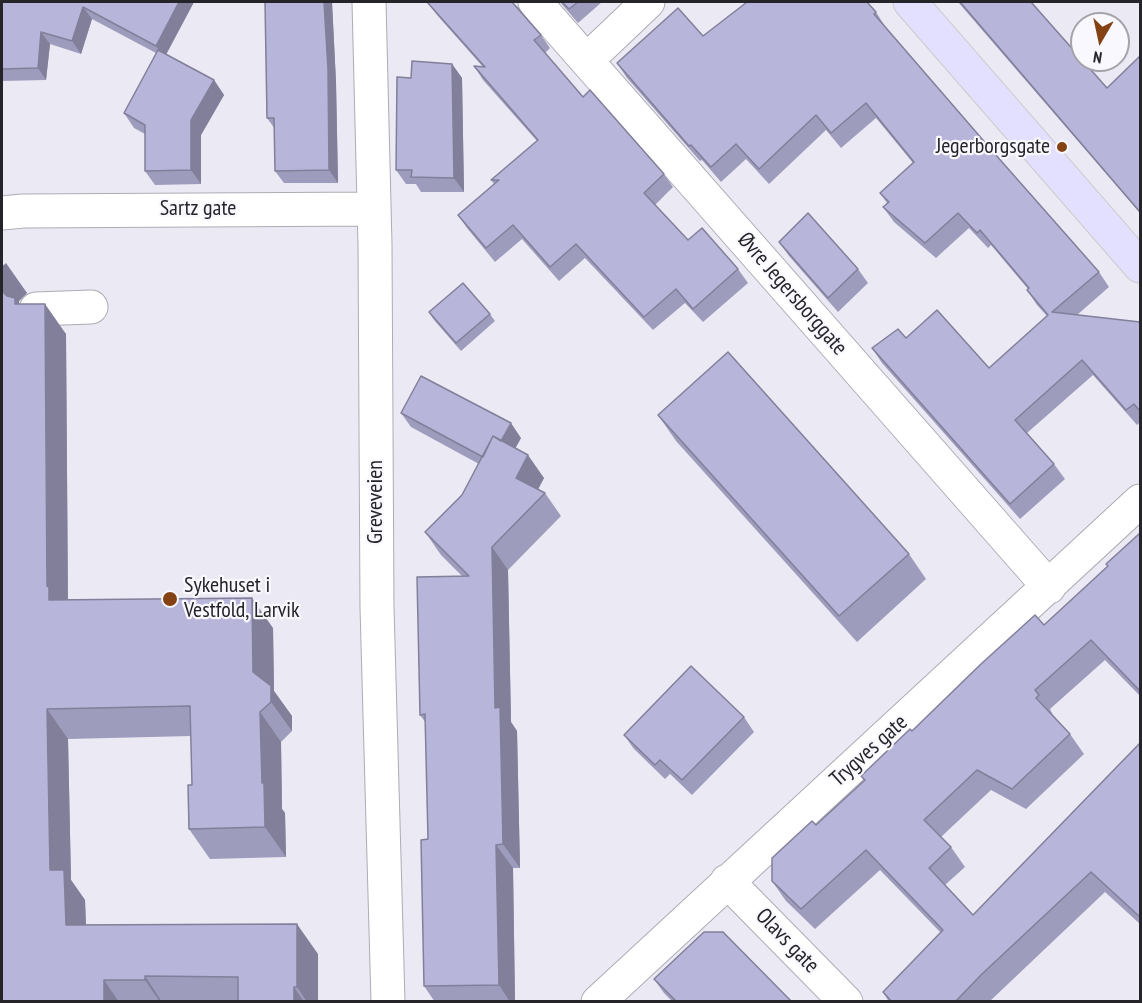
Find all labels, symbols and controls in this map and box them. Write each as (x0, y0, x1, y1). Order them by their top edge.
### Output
north arrow (1070, 12, 1130, 72)
text: N (1092, 47, 1103, 68)
place label: Jegerborgsgate (936, 134, 1050, 160)
marker: Jegerborgsgate (1055, 140, 1069, 154)
street label: Sartz gate (160, 196, 236, 222)
street label: Øvre Jegersborggate (731, 227, 853, 361)
street label: Greveveien (363, 460, 389, 544)
place label: Sykehuset i Vestfold, Larvik (184, 573, 300, 624)
marker: Sykehuset i Vestfold, Larvik (161, 590, 179, 608)
street label: Trygves gate (825, 709, 913, 793)
street label: Olavs gate (750, 903, 824, 979)

